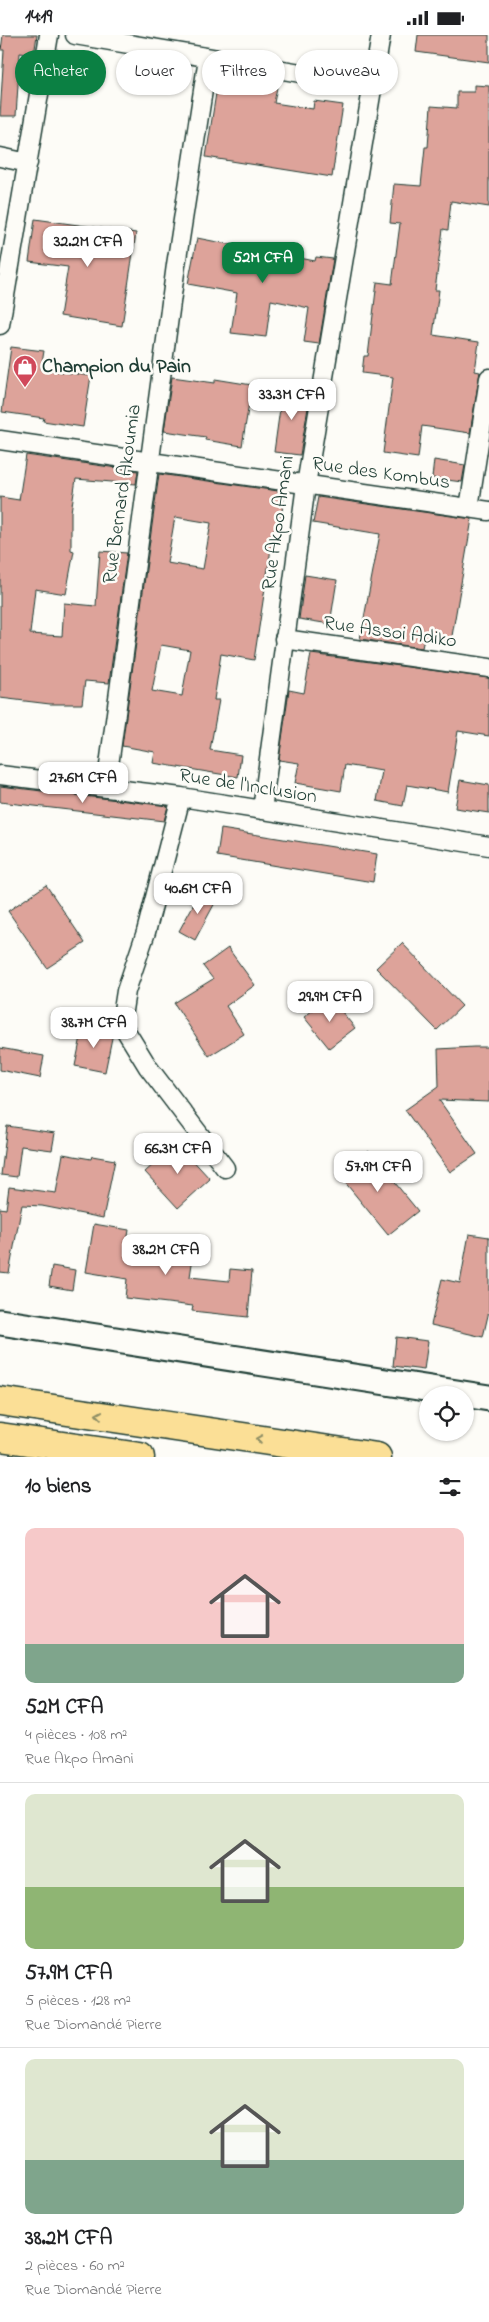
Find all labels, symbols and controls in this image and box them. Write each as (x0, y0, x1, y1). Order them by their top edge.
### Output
text: 14:19 (25, 4, 52, 31)
chip: Acheter (15, 50, 106, 95)
chip: Louer (116, 50, 192, 95)
chip: Filtres (202, 50, 285, 95)
chip: Nouveau (295, 50, 398, 95)
pin: 32.2M CFA (31, 225, 145, 268)
text: 32.2M CFA (54, 230, 122, 254)
pin: 52M CFA (217, 241, 309, 284)
text: 52M CFA (233, 246, 293, 270)
place label: Champion du Pain (42, 353, 191, 382)
shop icon: Champion du Pain (12, 354, 38, 388)
pin: 33.3M CFA (235, 379, 349, 421)
text: 33.3M CFA (259, 383, 325, 407)
street label: Rue Bernard Akoumia (96, 402, 150, 586)
street label: Rue des Kombus (310, 450, 452, 498)
street label: Rue Akpo Amani (255, 454, 303, 592)
street label: Rue Assoi Adiko (321, 609, 459, 657)
pin: 27.6M CFA (26, 761, 140, 804)
street label: Rue de l'Inclusion (177, 762, 319, 812)
text: 27.6M CFA (49, 766, 117, 790)
pin: 40.6M CFA (141, 873, 255, 915)
text: 40.6M CFA (165, 877, 231, 901)
pin: 29.9M CFA (273, 981, 387, 1023)
text: 29.9M CFA (298, 985, 362, 1009)
pin: 38.7M CFA (37, 1007, 151, 1049)
text: 38.7M CFA (61, 1011, 127, 1035)
pin: 66.3M CFA (121, 1133, 235, 1175)
text: 66.3M CFA (145, 1137, 211, 1161)
pin: 57.9M CFA (321, 1151, 435, 1193)
text: 57.9M CFA (345, 1155, 411, 1179)
pin: 38.2M CFA (109, 1233, 223, 1276)
text: 38.2M CFA (133, 1238, 199, 1262)
map controls (419, 1386, 474, 1441)
button: locate (419, 1386, 474, 1441)
one-way arrow (94, 1410, 102, 1421)
one-way arrow (255, 1434, 263, 1445)
text: 10 biens (25, 1472, 91, 1502)
icon: filters (436, 1473, 464, 1501)
icon: home (200, 1561, 290, 1651)
text: 52M CFA (25, 1693, 104, 1723)
text: 4 pièces · 108 m² (25, 1723, 127, 1747)
text: Rue Akpo Amani (25, 1747, 134, 1771)
icon: home (200, 1826, 290, 1916)
text: 57.9M CFA (25, 1959, 112, 1989)
text: 5 pièces · 128 m² (25, 1989, 131, 2013)
text: Rue Diomandé Pierre (25, 2013, 162, 2037)
icon: home (200, 2091, 290, 2181)
text: 38.2M CFA (25, 2224, 112, 2254)
text: 2 pièces · 60 m² (25, 2254, 125, 2278)
text: Rue Diomandé Pierre (25, 2278, 162, 2302)

